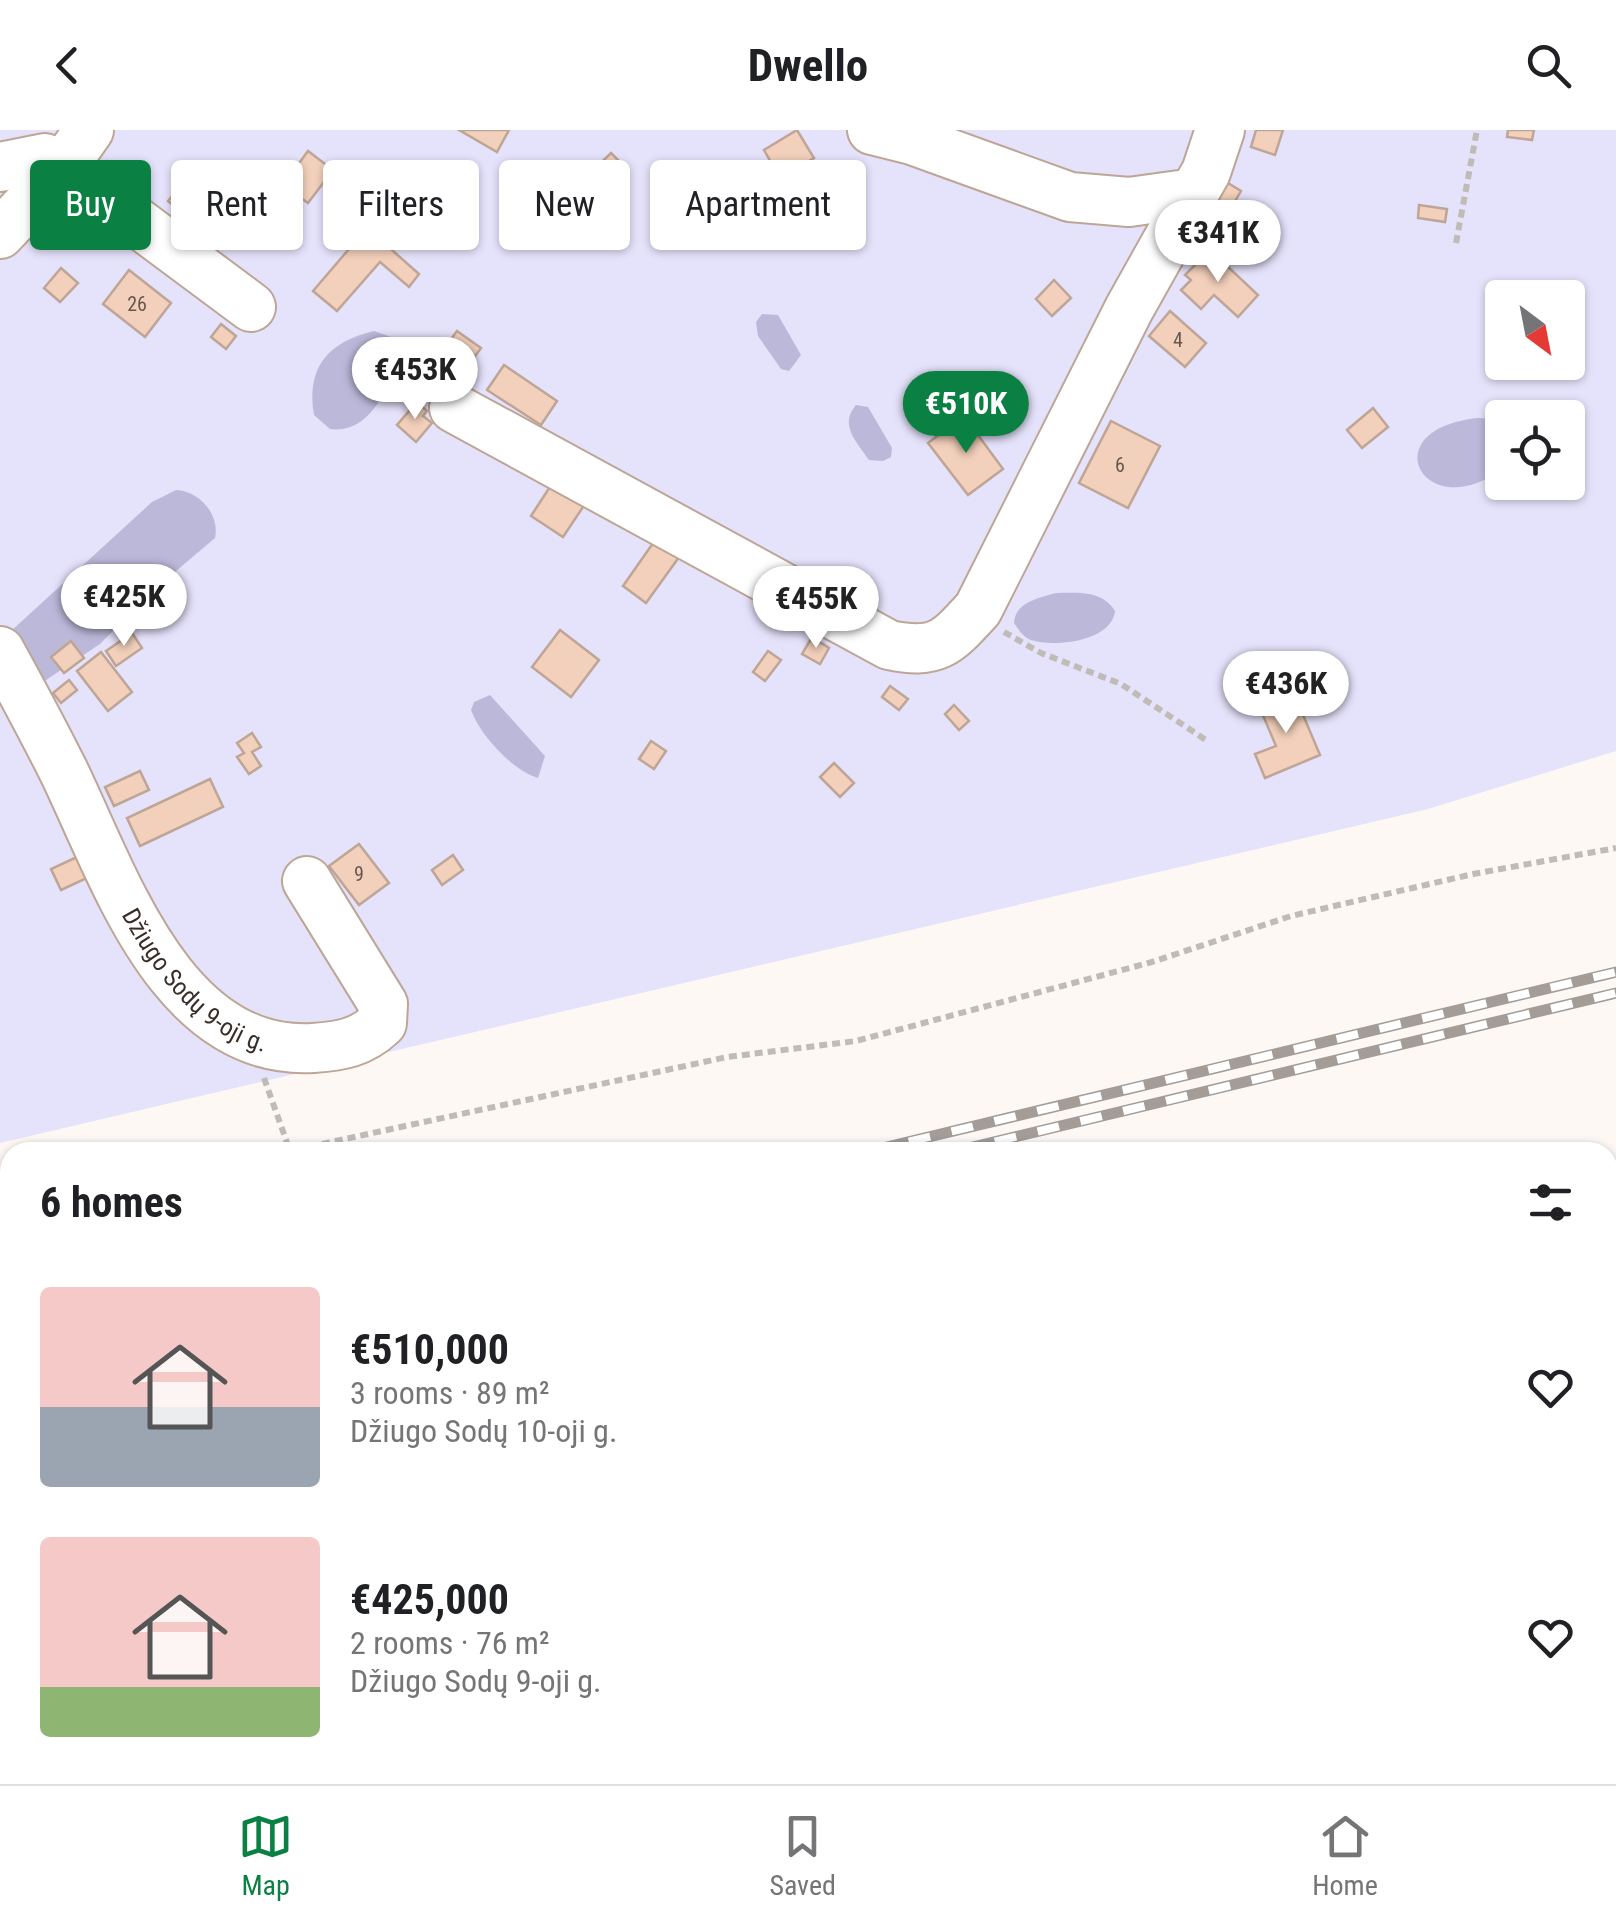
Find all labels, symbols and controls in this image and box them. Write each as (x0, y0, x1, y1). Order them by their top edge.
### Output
icon: back (40, 38, 95, 93)
icon: search (1521, 38, 1576, 93)
text: Dwello (748, 39, 868, 92)
chip: Buy (30, 160, 151, 250)
chip: Rent (171, 160, 303, 250)
chip: Filters (323, 160, 479, 250)
chip: New (499, 160, 630, 250)
chip: Apartment (650, 160, 866, 250)
pin: €341K (1148, 200, 1288, 285)
text: €341K (1177, 213, 1259, 251)
north arrow (1485, 280, 1585, 380)
map controls (1485, 280, 1585, 500)
house number: 26 (127, 292, 147, 316)
house number: 4 (1173, 328, 1183, 352)
pin: €453K (345, 337, 485, 422)
text: €453K (374, 350, 456, 388)
pin: €510K (896, 371, 1036, 456)
text: €510K (925, 384, 1007, 422)
button: locate (1485, 400, 1585, 500)
house number: 6 (1115, 453, 1125, 477)
pin: €425K (54, 564, 194, 649)
pin: €455K (746, 566, 886, 651)
text: €425K (83, 577, 165, 615)
text: €455K (775, 579, 857, 617)
pin: €436K (1216, 651, 1356, 736)
text: €436K (1245, 664, 1327, 702)
house number: 9 (354, 862, 364, 886)
street label: Džiugo Sodų 9-oji g. (116, 903, 270, 1057)
icon: filters (1523, 1175, 1578, 1230)
text: 6 homes (40, 1178, 183, 1227)
text: €510,000 (350, 1325, 509, 1374)
icon: home (120, 1327, 240, 1447)
icon: heart (1523, 1360, 1578, 1415)
text: 3 rooms · 89 m² (350, 1374, 549, 1412)
text: Džiugo Sodų 10-oji g. (350, 1412, 617, 1450)
text: €425,000 (350, 1575, 509, 1624)
icon: home (120, 1577, 240, 1697)
icon: heart (1523, 1610, 1578, 1665)
text: 2 rooms · 76 m² (350, 1624, 549, 1662)
text: Džiugo Sodų 9-oji g. (350, 1662, 602, 1700)
tab: Map (238, 1809, 293, 1902)
tab: Saved (769, 1809, 836, 1902)
tab: Home (1312, 1809, 1378, 1902)

